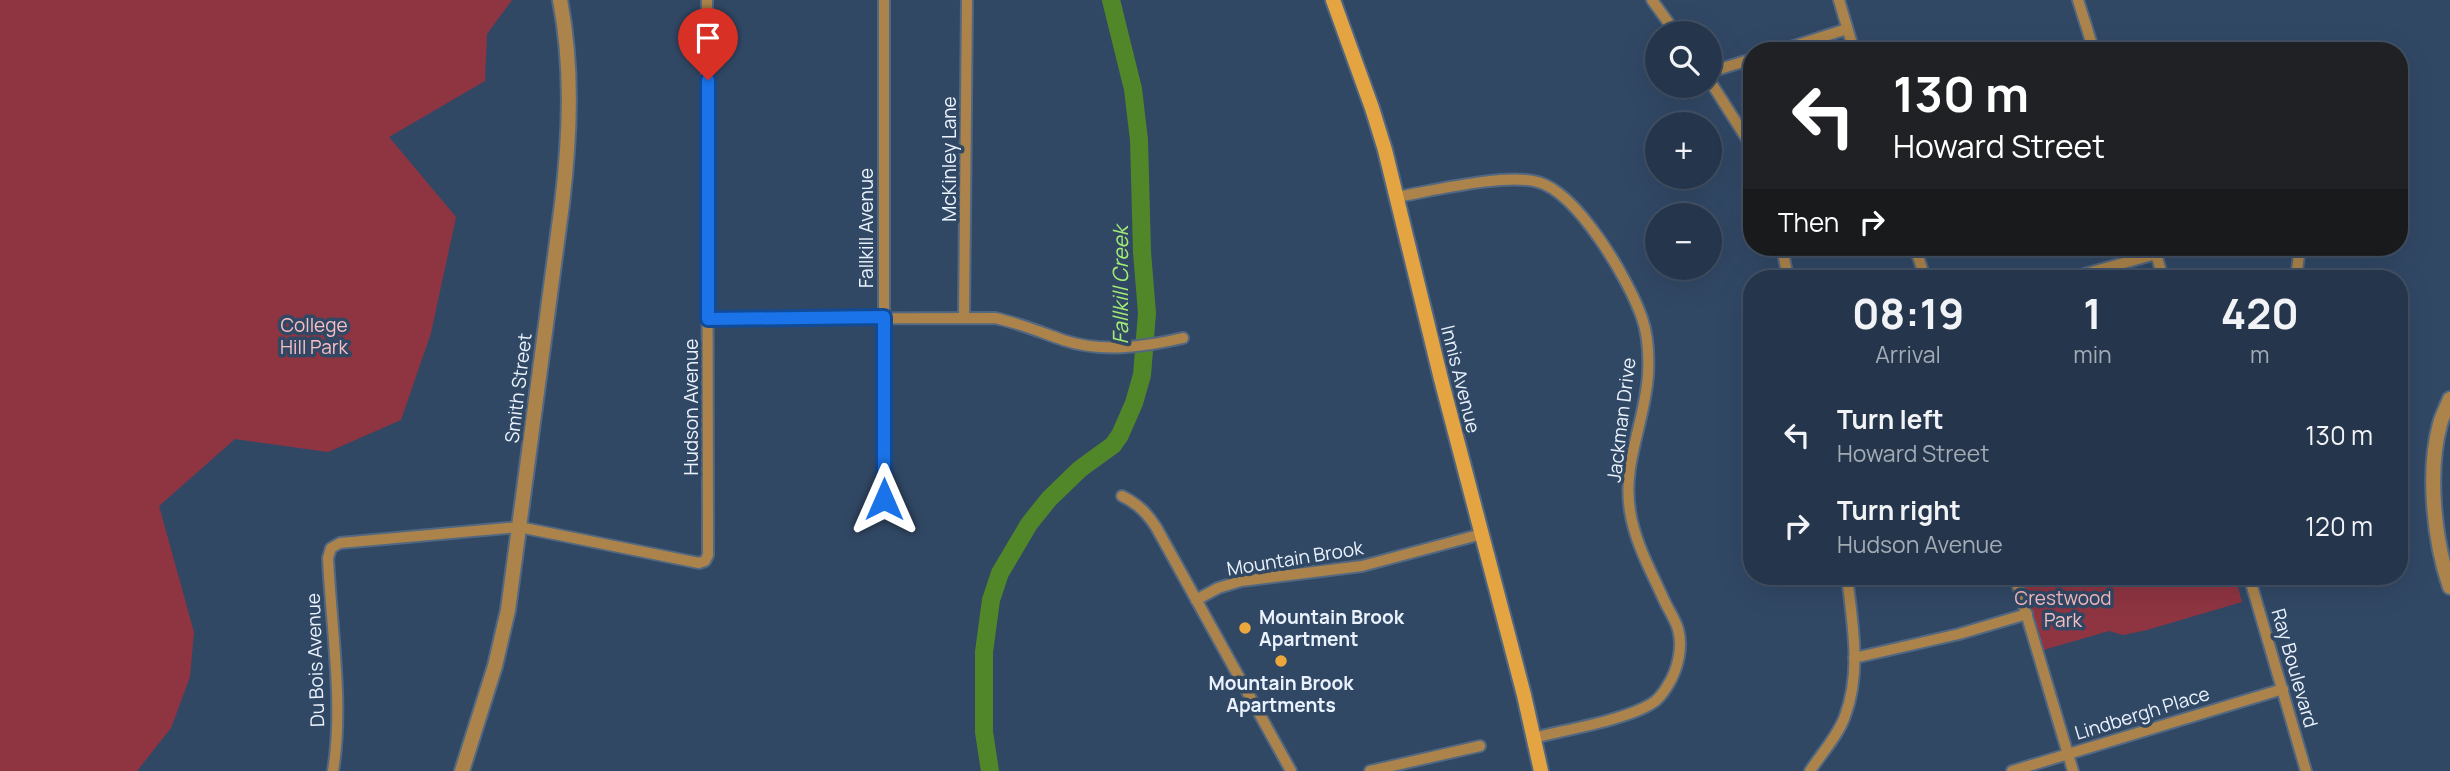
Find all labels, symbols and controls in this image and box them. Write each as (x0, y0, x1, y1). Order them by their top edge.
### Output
pin (678, 8, 738, 80)
icon: arrive (689, 19, 727, 57)
map controls (1645, 21, 1722, 280)
button: search (1645, 21, 1722, 98)
text: 130 m (1893, 60, 2029, 127)
icon: left (1778, 70, 1869, 161)
street label: McKinley Lane (936, 96, 962, 222)
button: + (1645, 112, 1722, 189)
text: Howard Street (1893, 124, 2105, 168)
street label: Fallkill Avenue (853, 168, 879, 288)
button: − (1645, 203, 1722, 280)
icon: right (1853, 203, 1891, 241)
text: Then (1778, 204, 1839, 240)
water label: Fallkill Creek (1106, 223, 1134, 344)
text: 08:19 (1852, 284, 1964, 342)
text: 1 (2083, 284, 2102, 342)
text: 420 (2221, 284, 2299, 342)
park label: College Hill Park (280, 312, 349, 360)
street label: Innis Avenue (1435, 322, 1487, 436)
street label: Smith Street (498, 331, 538, 445)
text: Arrival (1875, 338, 1941, 370)
text: min (2073, 338, 2112, 370)
text: m (2250, 338, 2270, 370)
street label: Hudson Avenue (678, 339, 704, 475)
street label: Jackman Drive (1600, 356, 1642, 484)
text: Turn left (1837, 401, 1944, 437)
icon: left (1778, 416, 1816, 454)
text: 130 m (2305, 417, 2373, 453)
text: Howard Street (1837, 437, 1989, 469)
position arrow (847, 462, 921, 536)
text: Turn right (1837, 492, 1961, 528)
icon: right (1778, 507, 1816, 545)
text: 120 m (2305, 508, 2373, 544)
text: Hudson Avenue (1837, 528, 2003, 560)
street label: Mountain Brook (1225, 534, 1366, 582)
park label: Crestwood Park (2015, 585, 2111, 633)
street label: Du Bois Avenue (300, 593, 330, 727)
place label: Mountain Brook Apartment (1259, 604, 1405, 652)
street label: Ray Boulevard (2266, 605, 2324, 731)
marker: Mountain Brook Apartment (1237, 620, 1253, 636)
marker: Mountain Brook Apartments (1273, 653, 1289, 669)
place label: Mountain Brook Apartments (1208, 670, 1354, 718)
street label: Lindbergh Place (2071, 680, 2213, 746)

